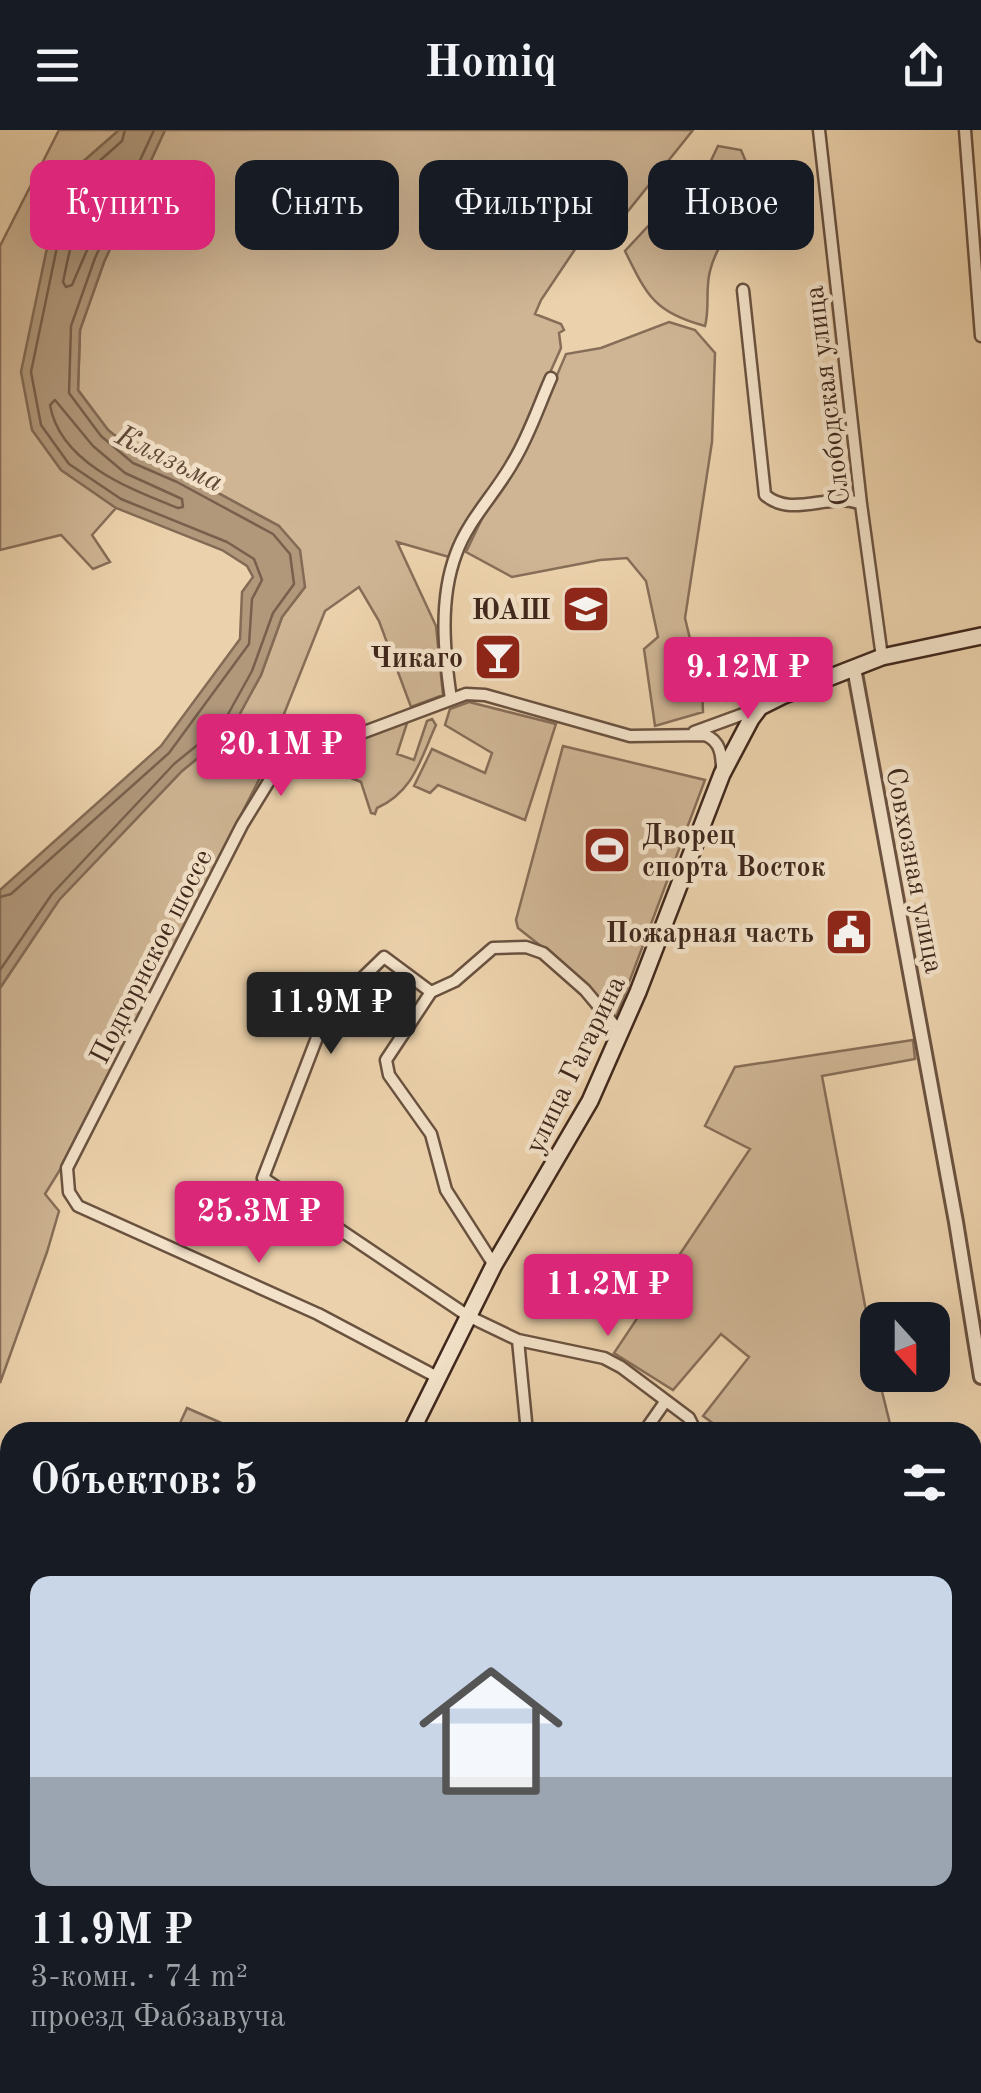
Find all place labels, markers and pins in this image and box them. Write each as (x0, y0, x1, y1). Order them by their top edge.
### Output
school or university icon: ЮАШ (560, 583, 612, 635)
place label: ЮАШ (471, 597, 551, 626)
bar icon: Чикаго (472, 631, 524, 683)
pin: 9.12M ₽ (656, 637, 840, 722)
place label: Чикаго (370, 646, 463, 674)
pin: 20.1M ₽ (189, 714, 373, 799)
place label: Дворец спорта Восток (642, 823, 826, 883)
sports icon: Дворец спорта Восток (581, 824, 633, 876)
public building icon: Пожарная часть (823, 906, 875, 958)
place label: Пожарная часть (606, 921, 814, 949)
pin: 11.9M ₽ (239, 972, 423, 1057)
pin: 25.3M ₽ (167, 1181, 351, 1266)
pin: 11.2M ₽ (516, 1254, 700, 1339)

